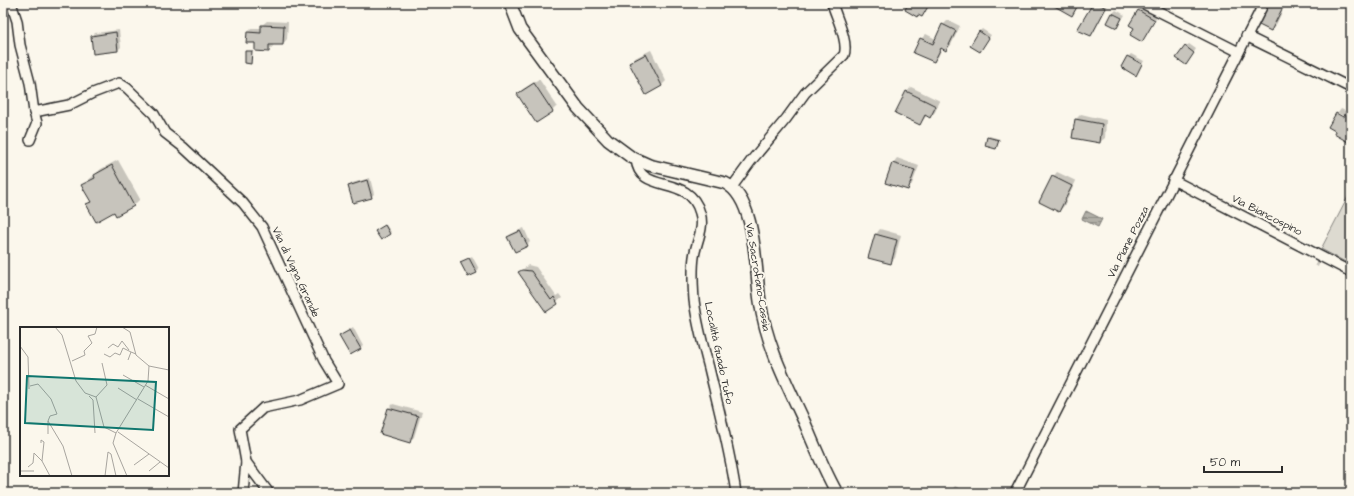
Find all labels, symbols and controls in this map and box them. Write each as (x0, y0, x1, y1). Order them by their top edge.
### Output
street label: Via Biancospino (1229, 191, 1306, 240)
street label: Via Piane Pozza (1104, 203, 1153, 280)
street label: Via Sacrofano-Cassia (742, 222, 774, 333)
street label: Viia di Vigna Grande (268, 224, 324, 320)
street label: Località Guado Tufo (701, 300, 737, 406)
inset map (20, 327, 169, 476)
scale bar (1204, 448, 1282, 474)
text: 50 m (1210, 454, 1241, 471)

